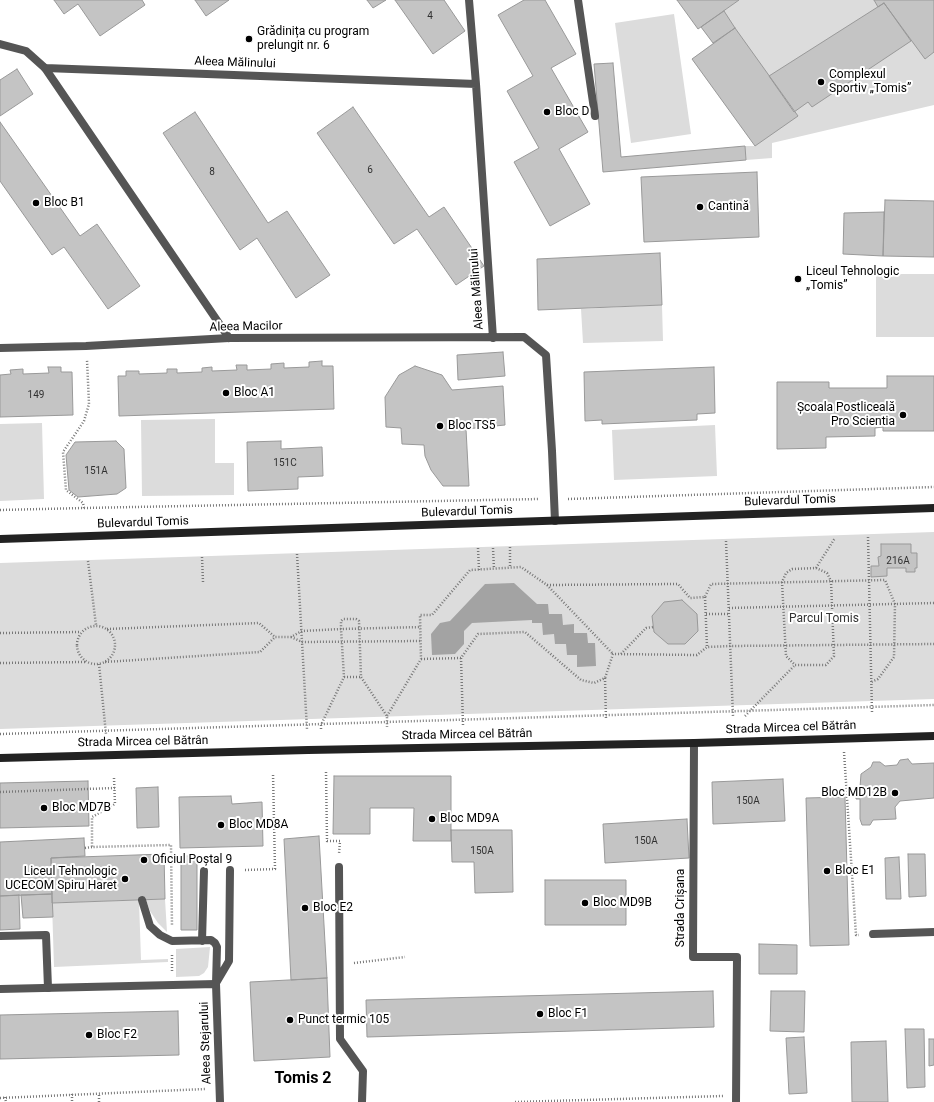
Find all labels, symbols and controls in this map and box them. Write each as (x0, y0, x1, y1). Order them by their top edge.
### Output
house number: 4 (427, 10, 433, 22)
place label: Grădinița cu program prelungit nr. 6 (257, 25, 369, 53)
marker: Grădinița cu program prelungit nr. 6 (244, 34, 254, 44)
street label: Aleea Mălinului (194, 54, 276, 72)
place label: Complexul Sportiv „Tomis” (829, 68, 911, 96)
marker: Complexul Sportiv „Tomis” (816, 77, 826, 87)
place label: Bloc D (555, 105, 589, 119)
marker: Bloc D (542, 107, 552, 117)
house number: 6 (367, 164, 373, 176)
house number: 8 (209, 166, 215, 178)
place label: Bloc B1 (44, 196, 85, 210)
marker: Bloc B1 (31, 198, 41, 208)
place label: Cantină (708, 200, 749, 214)
marker: Cantină (695, 202, 705, 212)
street label: Aleea Mălinului (467, 248, 487, 330)
place label: Liceul Tehnologic „Tomis” (806, 265, 899, 293)
marker: Liceul Tehnologic „Tomis” (793, 274, 803, 284)
street label: Aleea Macilor (209, 319, 283, 335)
place label: Bloc A1 (234, 386, 275, 400)
marker: Bloc A1 (221, 388, 231, 398)
house number: 149 (28, 389, 44, 401)
place label: Școala Postliceală Pro Scientia (797, 401, 895, 429)
marker: Școala Postliceală Pro Scientia (898, 410, 908, 420)
place label: Bloc TS5 (448, 419, 495, 433)
marker: Bloc TS5 (435, 421, 445, 431)
house number: 151C (273, 457, 297, 469)
house number: 151A (84, 465, 108, 477)
street label: Bulevardul Tomis (744, 492, 836, 510)
street label: Bulevardul Tomis (421, 503, 513, 521)
street label: Bulevardul Tomis (97, 514, 189, 532)
house number: 216A (886, 555, 910, 567)
park label: Parcul Tomis (789, 612, 859, 626)
street label: Strada Mircea cel Bătrân (725, 719, 857, 737)
street label: Strada Mircea cel Bătrân (402, 727, 532, 743)
street label: Strada Mircea cel Bătrân (78, 734, 208, 750)
place label: Bloc MD12B (821, 786, 887, 800)
marker: Bloc MD12B (890, 788, 900, 798)
house number: 150A (736, 795, 760, 807)
place label: Bloc MD7B (52, 801, 111, 815)
marker: Bloc MD7B (39, 803, 49, 813)
place label: Bloc MD9A (440, 812, 499, 826)
marker: Bloc MD9A (427, 814, 437, 824)
place label: Bloc MD8A (229, 818, 288, 832)
marker: Bloc MD8A (216, 820, 226, 830)
house number: 150A (634, 835, 658, 847)
house number: 150A (470, 845, 494, 857)
place label: Oficiul Poștal 9 (152, 853, 232, 867)
marker: Oficiul Poștal 9 (139, 855, 149, 865)
place label: Bloc E1 (835, 864, 875, 878)
place label: Liceul Tehnologic UCECOM Spiru Haret (5, 865, 117, 893)
marker: Bloc E1 (822, 866, 832, 876)
street label: Strada Crișana (674, 869, 688, 947)
marker: Liceul Tehnologic UCECOM Spiru Haret (120, 874, 130, 884)
place label: Bloc MD9B (593, 896, 652, 910)
marker: Bloc MD9B (580, 898, 590, 908)
place label: Bloc E2 (313, 901, 353, 915)
marker: Bloc E2 (300, 903, 310, 913)
street label: Aleea Stejarului (197, 1001, 215, 1085)
place label: Bloc F1 (548, 1007, 588, 1021)
marker: Bloc F1 (535, 1009, 545, 1019)
place label: Punct termic 105 (298, 1013, 389, 1027)
marker: Punct termic 105 (285, 1015, 295, 1025)
place label: Bloc F2 (97, 1028, 137, 1042)
marker: Bloc F2 (84, 1030, 94, 1040)
district label: Tomis 2 (274, 1069, 332, 1089)

